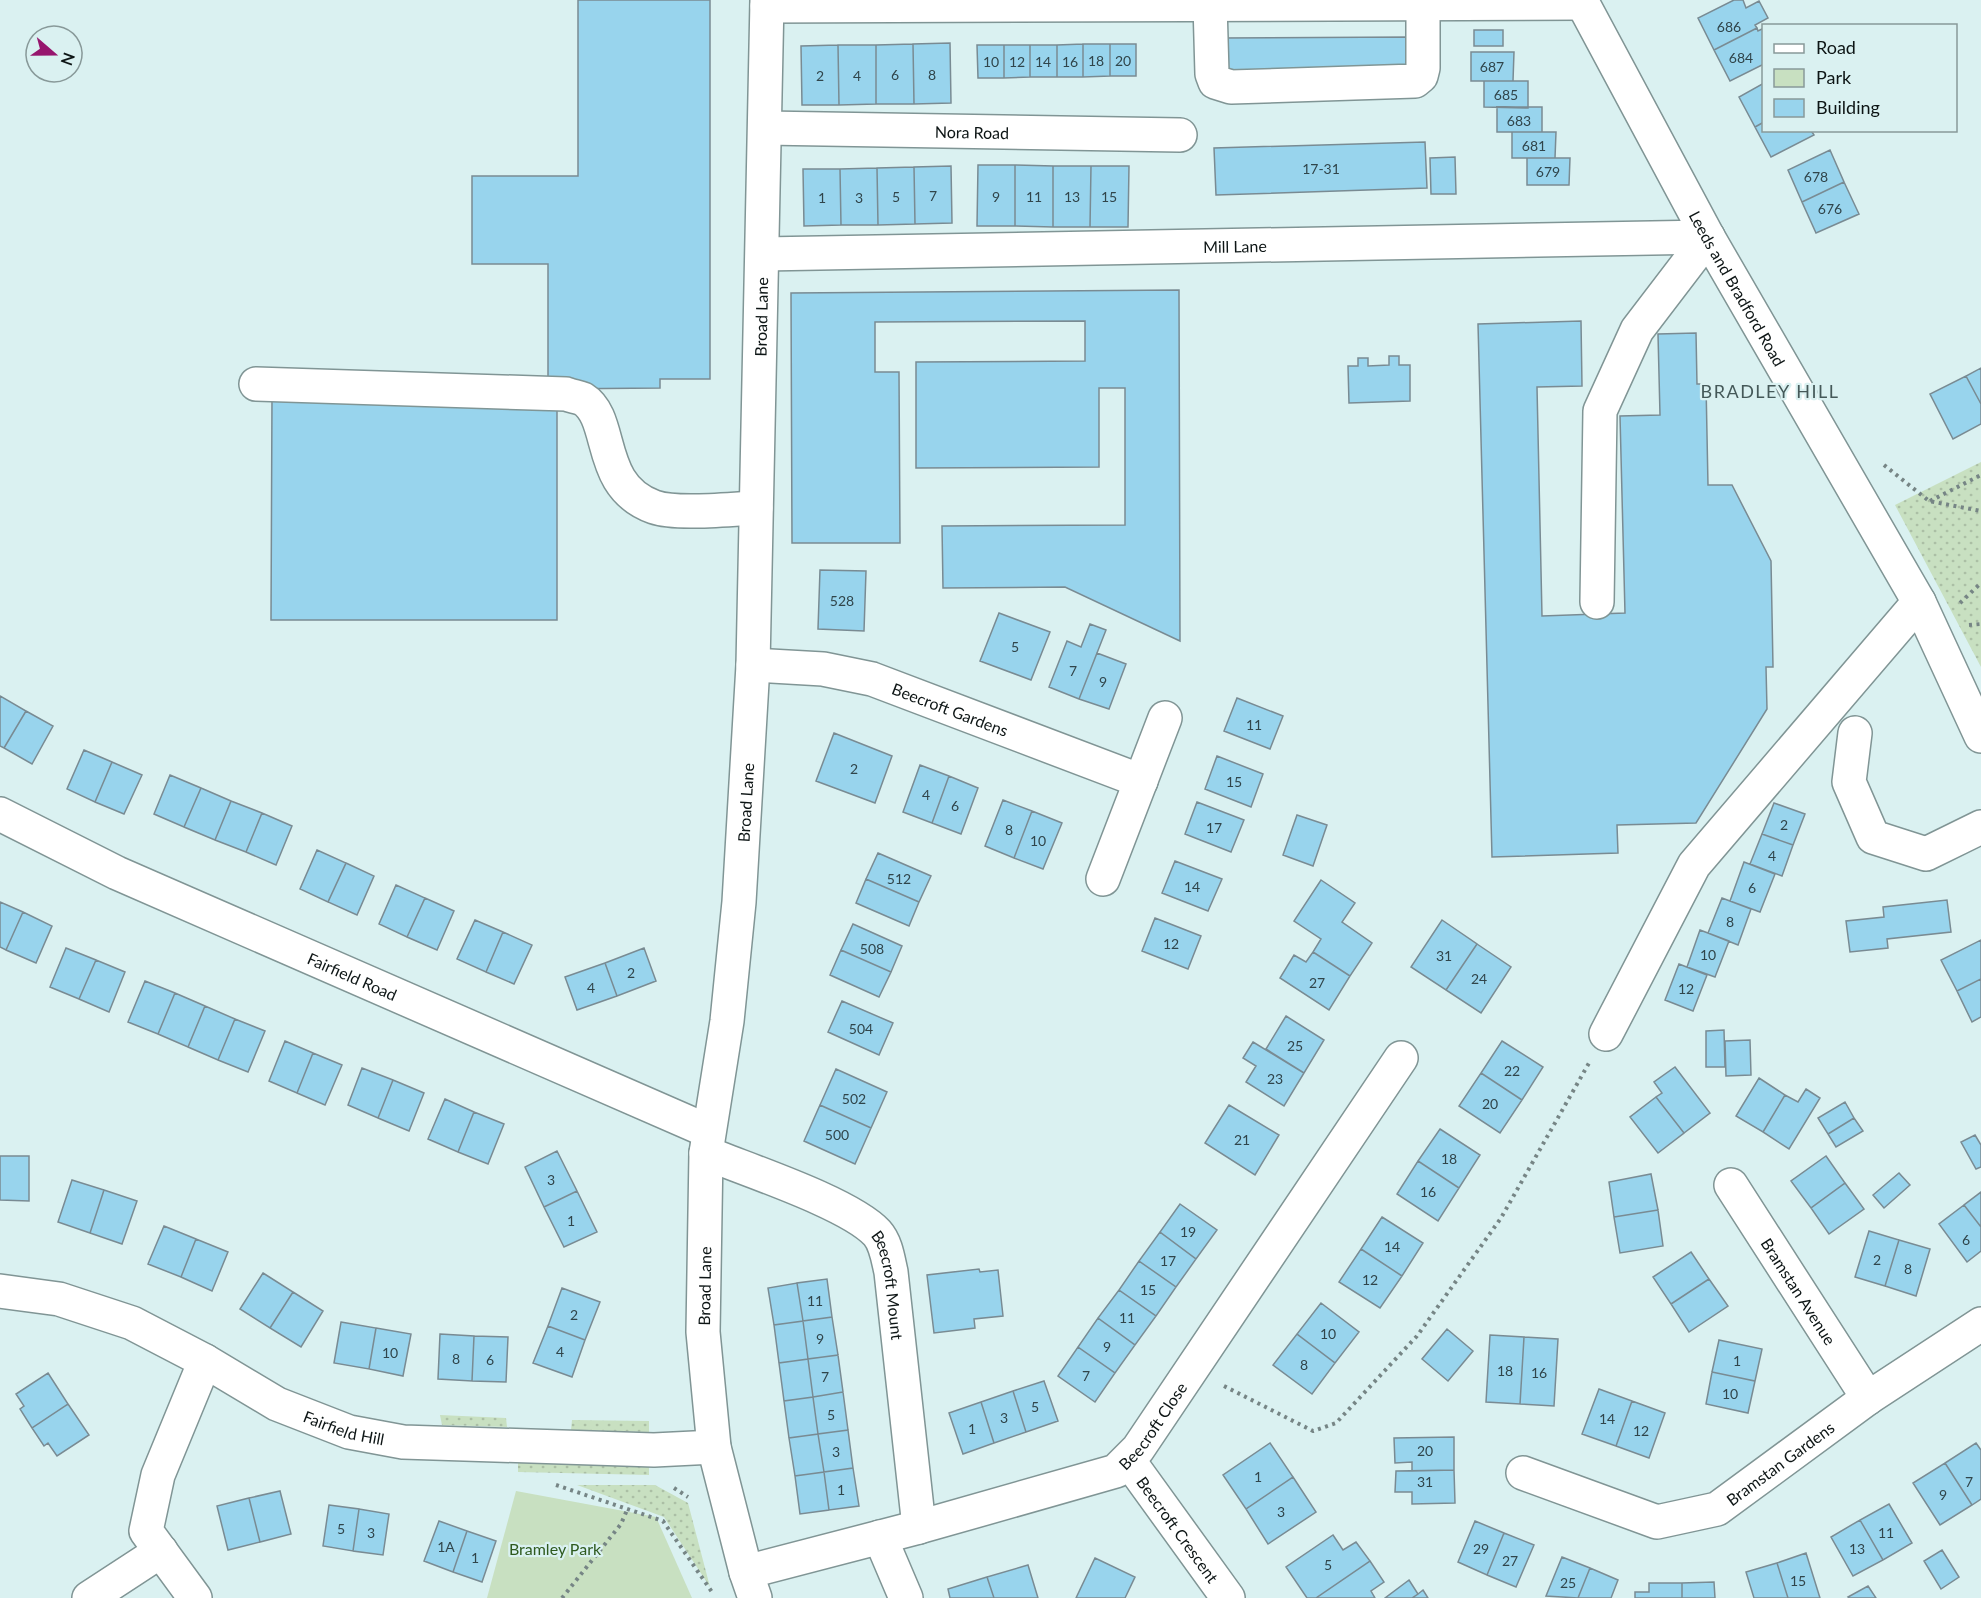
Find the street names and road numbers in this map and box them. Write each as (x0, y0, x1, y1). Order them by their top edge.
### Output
street label: Nora Road (935, 121, 1009, 142)
street label: Leeds and Bradford Road (1686, 207, 1790, 369)
street label: Mill Lane (1203, 235, 1267, 256)
street label: Broad Lane (750, 277, 771, 357)
street label: Beecroft Gardens (890, 678, 1011, 739)
street label: Broad Lane (733, 762, 757, 843)
street label: Fairfield Road (305, 948, 400, 1004)
street label: Beecroft Mount (869, 1226, 908, 1341)
street label: Bramstan Avenue (1758, 1234, 1840, 1348)
street label: Broad Lane (694, 1246, 714, 1326)
street label: Beecroft Close (1114, 1378, 1190, 1473)
street label: Fairfield Hill (301, 1406, 386, 1448)
street label: Bramstan Gardens (1722, 1417, 1837, 1509)
street label: Beecroft Crescent (1134, 1472, 1223, 1586)

